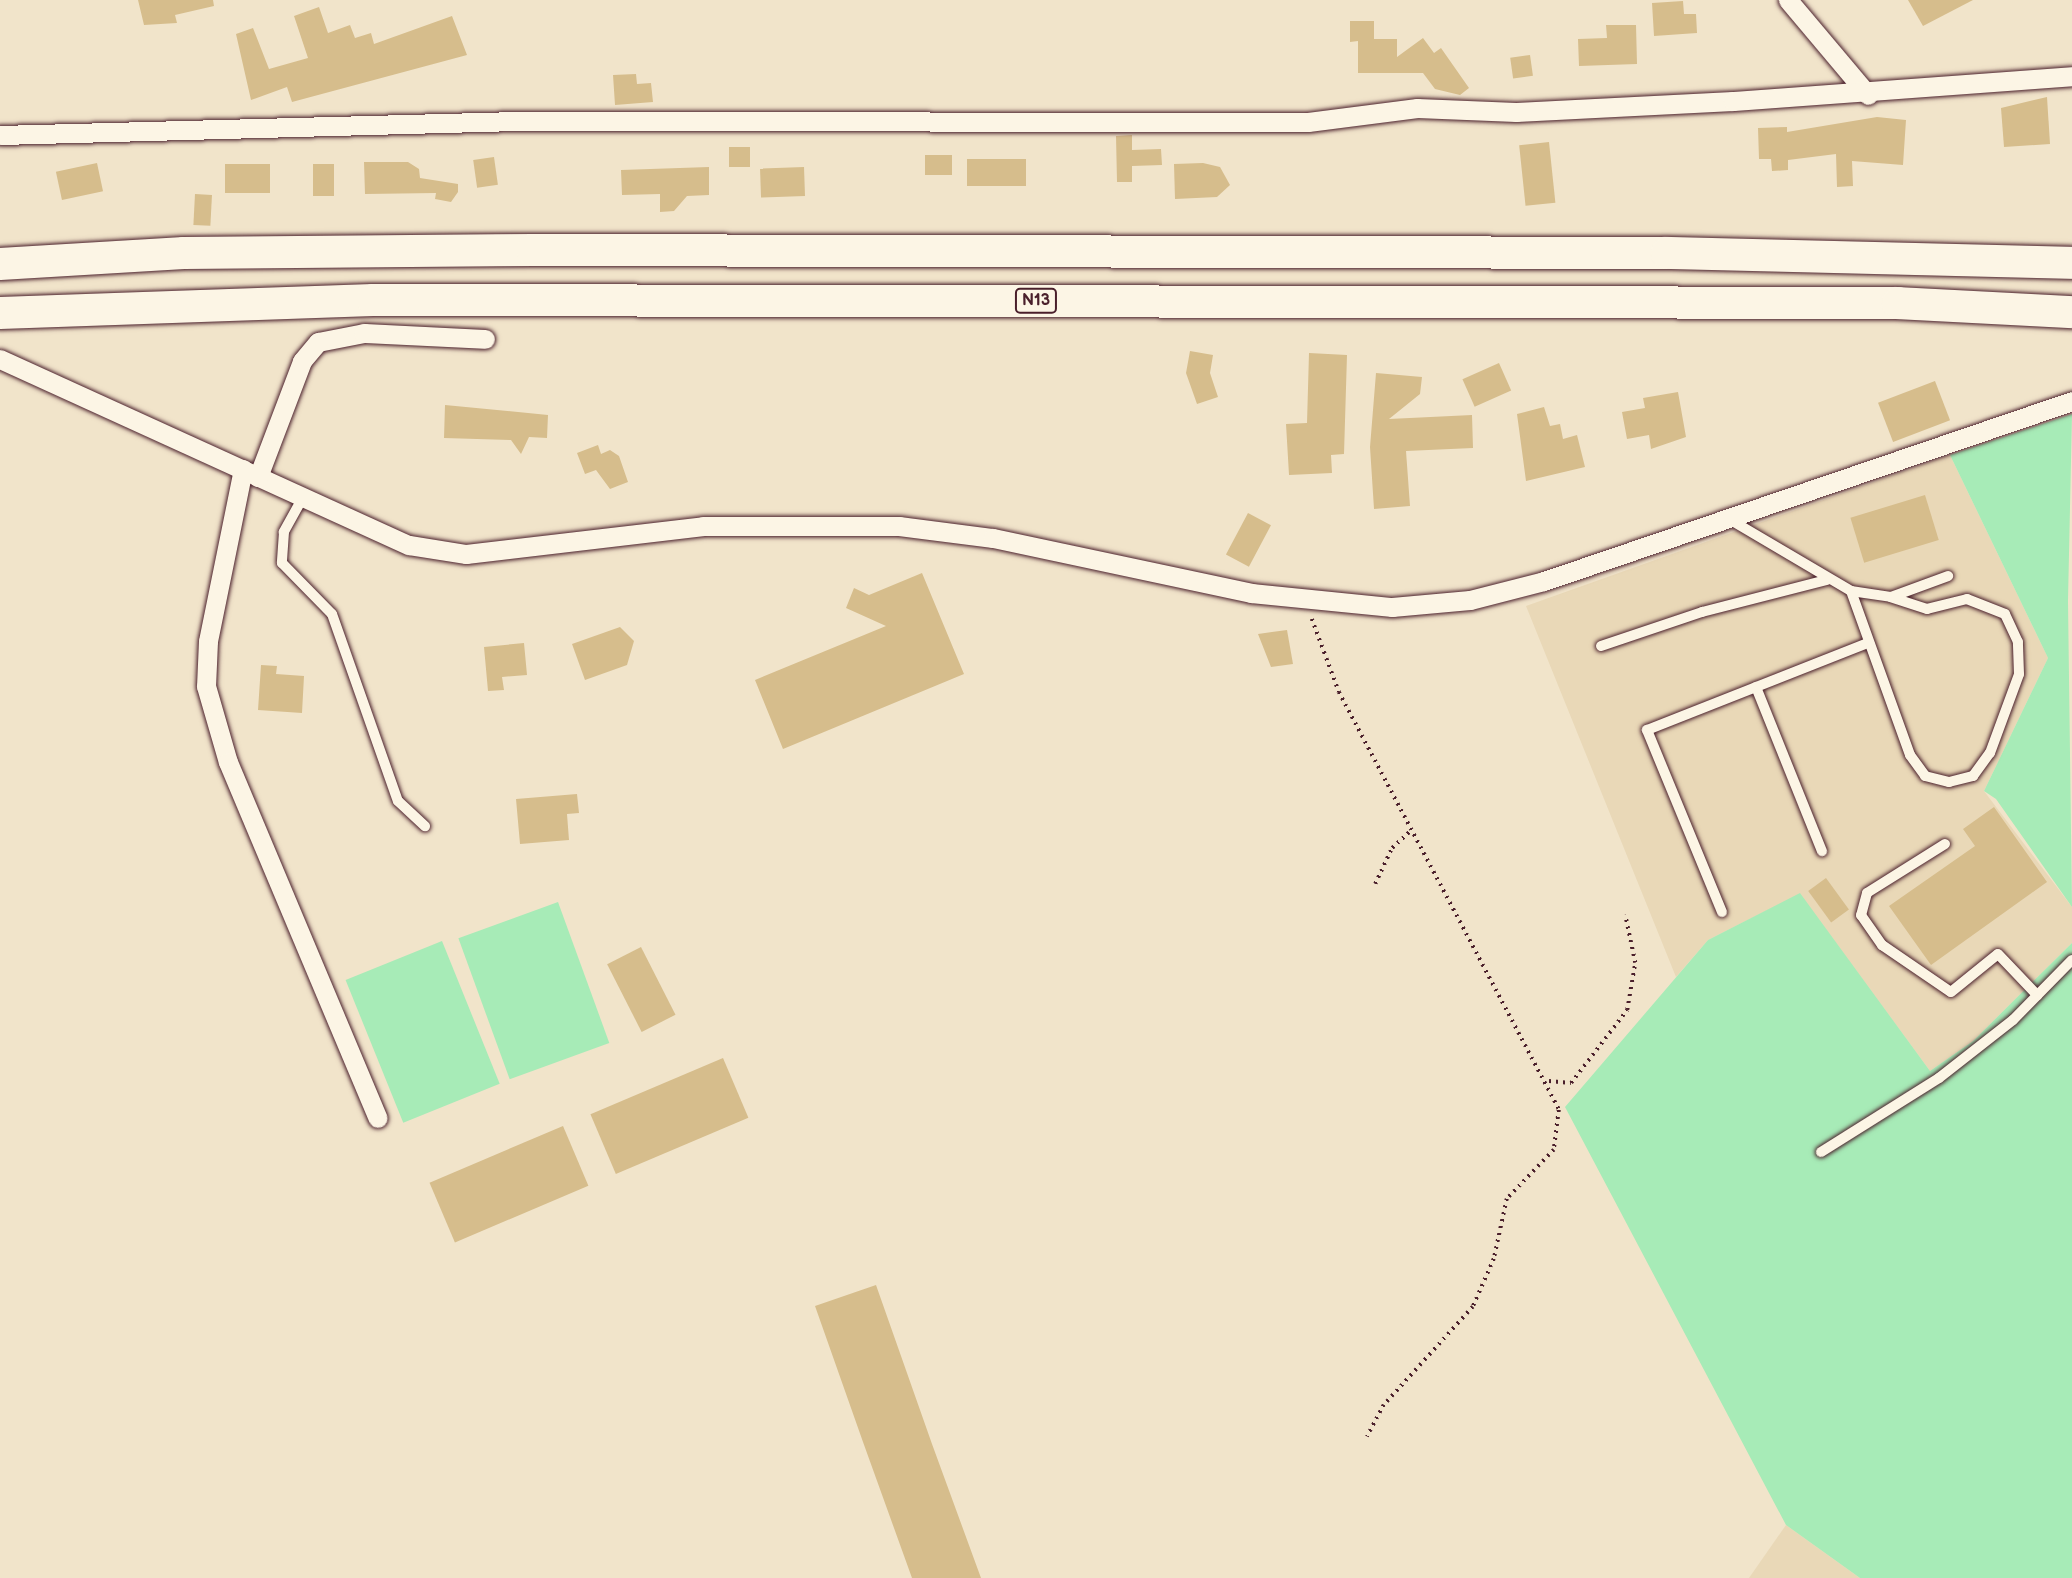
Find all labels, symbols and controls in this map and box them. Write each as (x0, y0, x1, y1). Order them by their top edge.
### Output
road number: N13 (1013, 288, 1059, 314)

